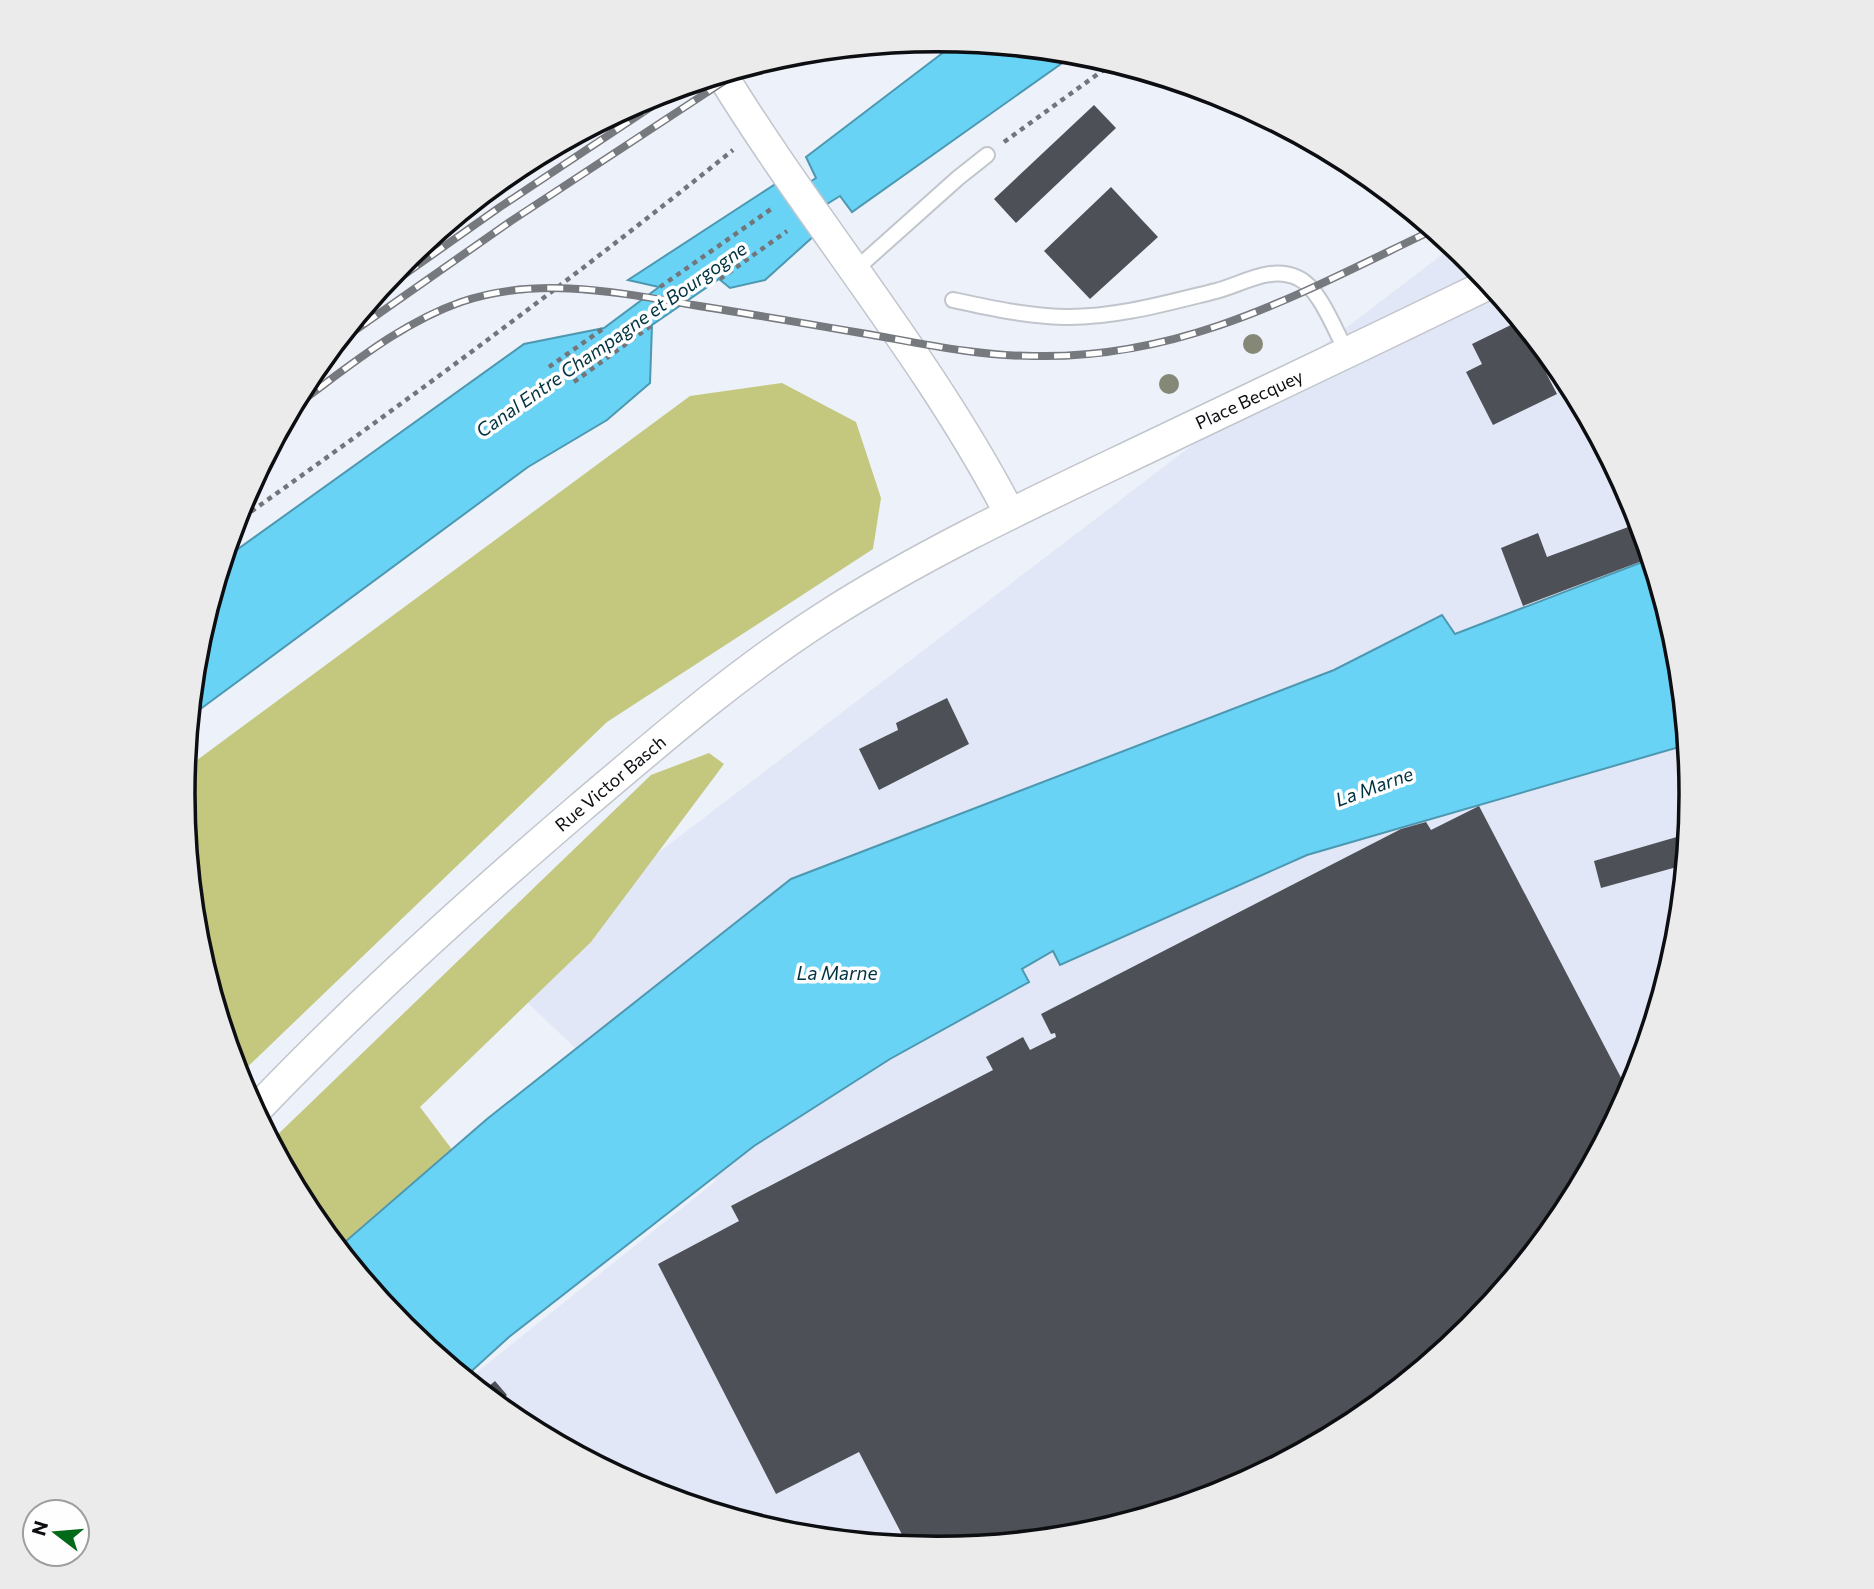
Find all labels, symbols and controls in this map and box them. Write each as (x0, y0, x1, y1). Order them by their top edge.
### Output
water label: Canal Entre Champagne et Bourgogne (471, 236, 751, 442)
street label: Place Becquey (1192, 364, 1306, 434)
street label: Rue Victor Basch (550, 730, 670, 836)
water label: La Marne (1332, 761, 1416, 811)
water label: La Marne (797, 961, 877, 984)
north arrow (21, 1498, 91, 1568)
text: N (26, 1518, 52, 1538)

